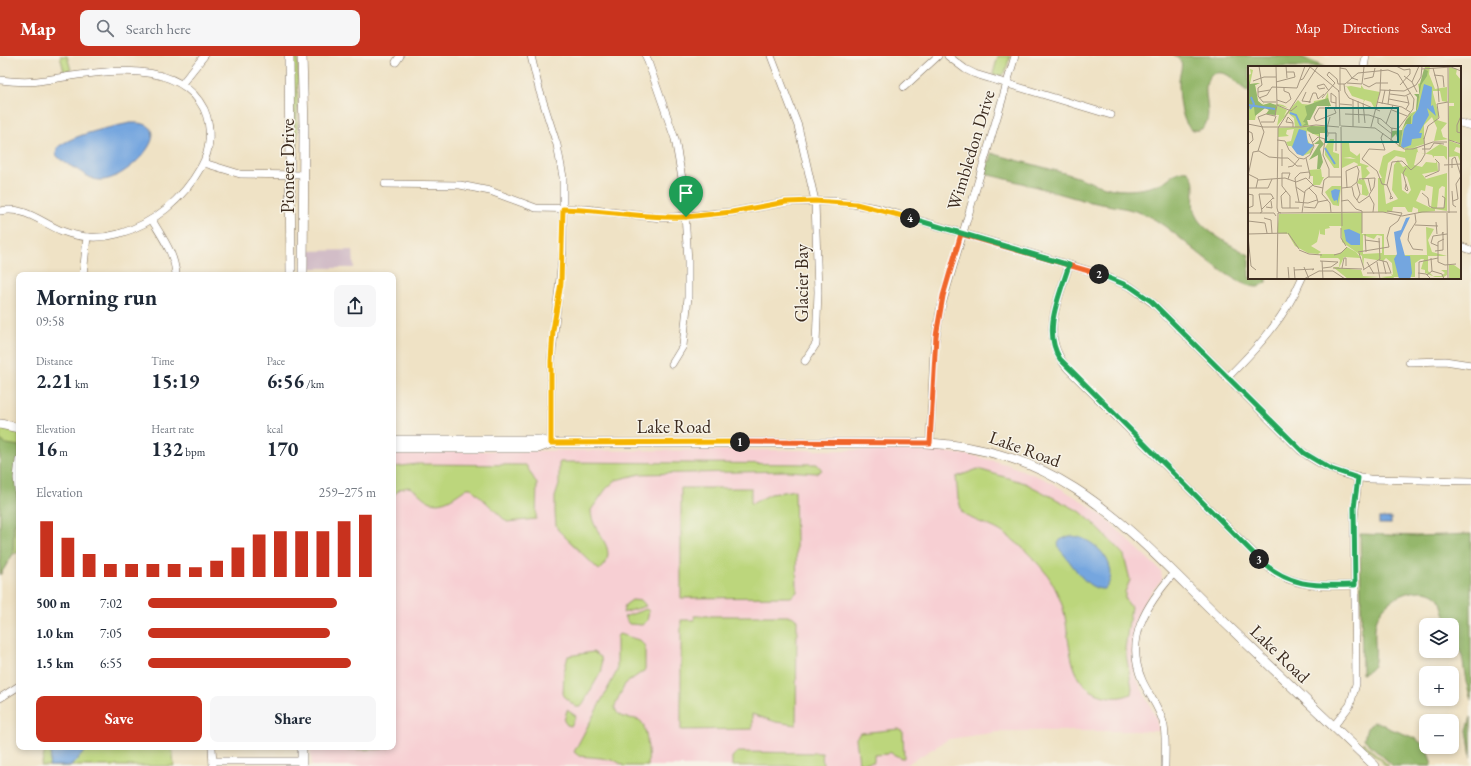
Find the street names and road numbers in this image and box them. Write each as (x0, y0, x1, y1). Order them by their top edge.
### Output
street label: Wimbledon Drive (941, 87, 1000, 213)
street label: Pioneer Drive (276, 119, 299, 213)
street label: Glacier Bay (790, 244, 813, 322)
street label: Lake Road (637, 415, 712, 438)
street label: Lake Road (986, 425, 1065, 472)
street label: Lake Road (1246, 620, 1316, 688)

